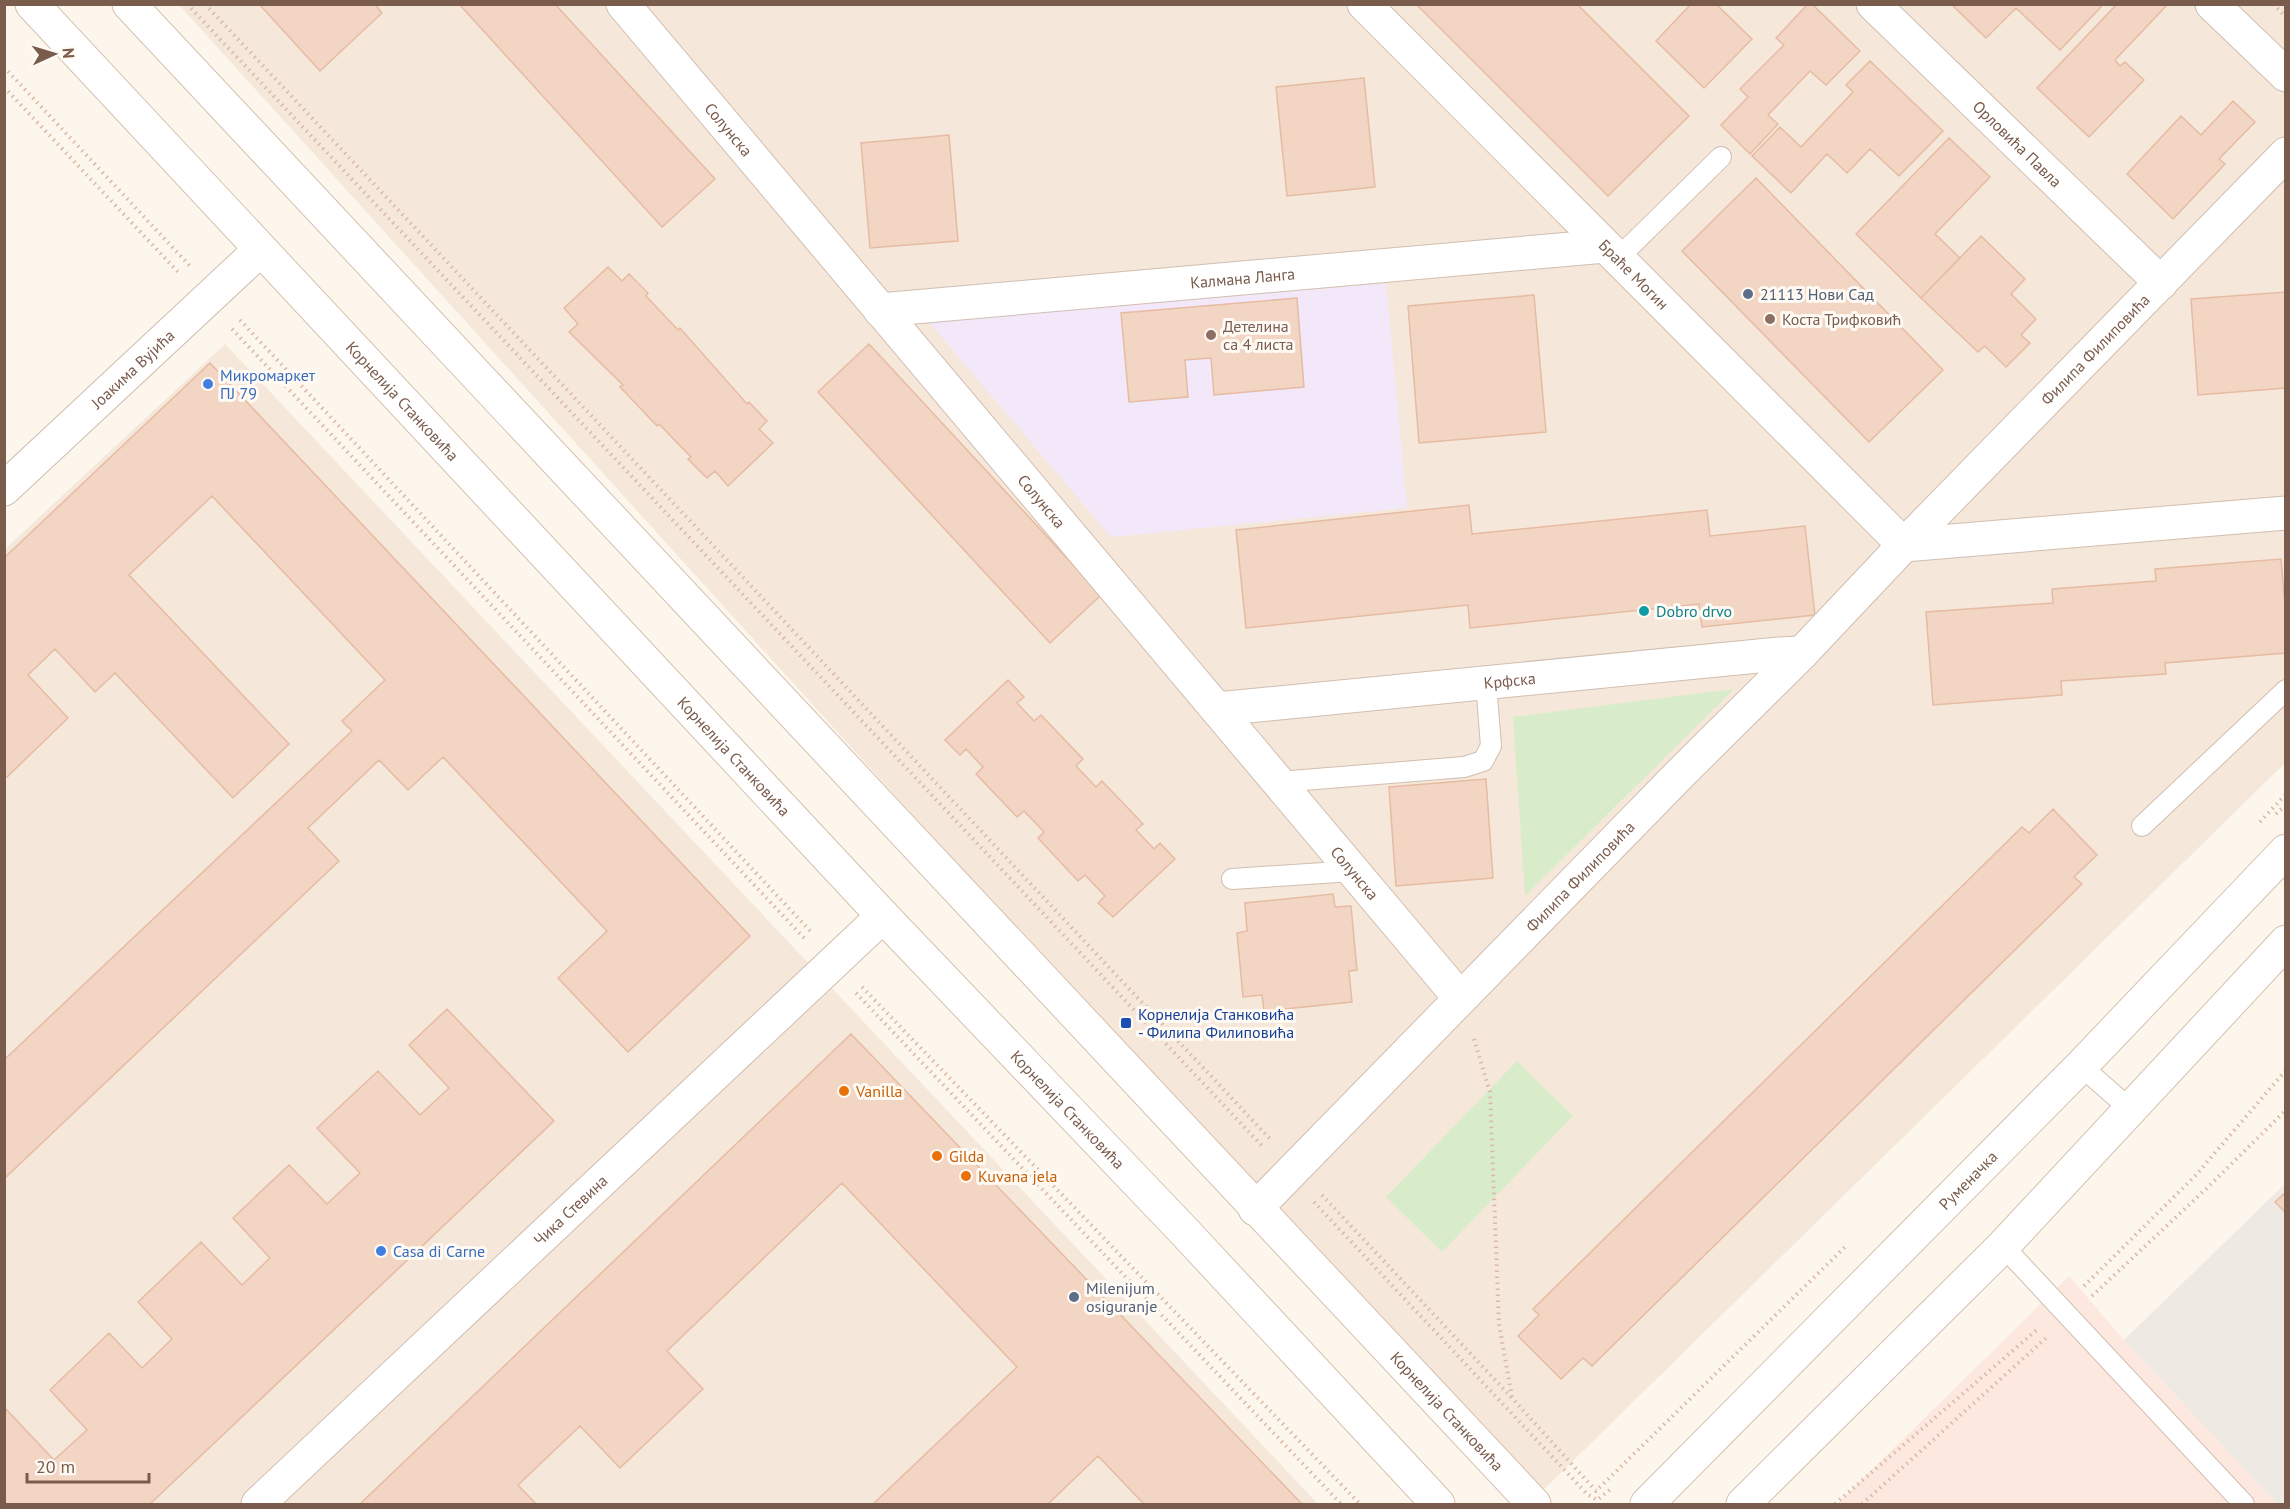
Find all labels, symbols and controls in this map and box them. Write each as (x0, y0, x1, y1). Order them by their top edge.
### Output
north arrow (24, 24, 84, 84)
text: N (59, 47, 79, 59)
street label: Орловића Павла (1969, 96, 2066, 192)
street label: Солунска (700, 99, 757, 160)
street label: Браће Могин (1595, 235, 1673, 314)
street label: Калмана Ланга (1189, 263, 1296, 293)
place label: 21113 Нови Сад (1760, 284, 1874, 304)
marker: 21113 Нови Сад (1741, 287, 1755, 301)
street label: Филипа Филиповића (2036, 290, 2154, 409)
place label: Коста Трифковић (1782, 309, 1901, 329)
marker: Коста Трифковић (1763, 312, 1777, 326)
place label: Детелина са 4 листа (1223, 316, 1293, 354)
street label: Јоакима Вујића (86, 325, 178, 413)
marker: Детелина са 4 листа (1204, 328, 1218, 342)
street label: Корнелија Станковића (342, 337, 463, 465)
place label: Микромаркет ПЈ 79 (220, 365, 316, 403)
marker: Микромаркет ПЈ 79 (201, 377, 215, 391)
street label: Солунска (1013, 470, 1070, 532)
place label: Dobro drvo (1656, 601, 1732, 621)
marker: Dobro drvo (1637, 604, 1651, 618)
street label: Крфска (1483, 668, 1537, 693)
street label: Корнелија Станковића (673, 692, 795, 820)
street label: Филипа Филиповића (1521, 817, 1639, 936)
street label: Солунска (1326, 842, 1383, 904)
place label: Корнелија Станковића - Филипа Филиповића (1138, 1004, 1294, 1042)
marker: Корнелија Станковића - Филипа Филиповића (1119, 1016, 1133, 1030)
street label: Корнелија Станковића (1007, 1046, 1129, 1173)
place label: Vanilla (855, 1081, 903, 1101)
marker: Vanilla (837, 1084, 851, 1098)
place label: Gilda (949, 1146, 984, 1166)
street label: Руменачка (1934, 1146, 2001, 1214)
marker: Gilda (930, 1149, 944, 1163)
place label: Kuvana jela (978, 1166, 1058, 1186)
marker: Kuvana jela (959, 1169, 973, 1183)
street label: Чика Стевина (529, 1171, 612, 1250)
place label: Casa di Carne (393, 1241, 485, 1261)
marker: Casa di Carne (374, 1244, 388, 1258)
place label: Milenijum osiguranje (1086, 1278, 1157, 1316)
marker: Milenijum osiguranje (1067, 1290, 1081, 1304)
street label: Корнелија Станковића (1386, 1347, 1508, 1475)
scale bar (27, 1446, 148, 1484)
text: 20 m (36, 1455, 75, 1478)

